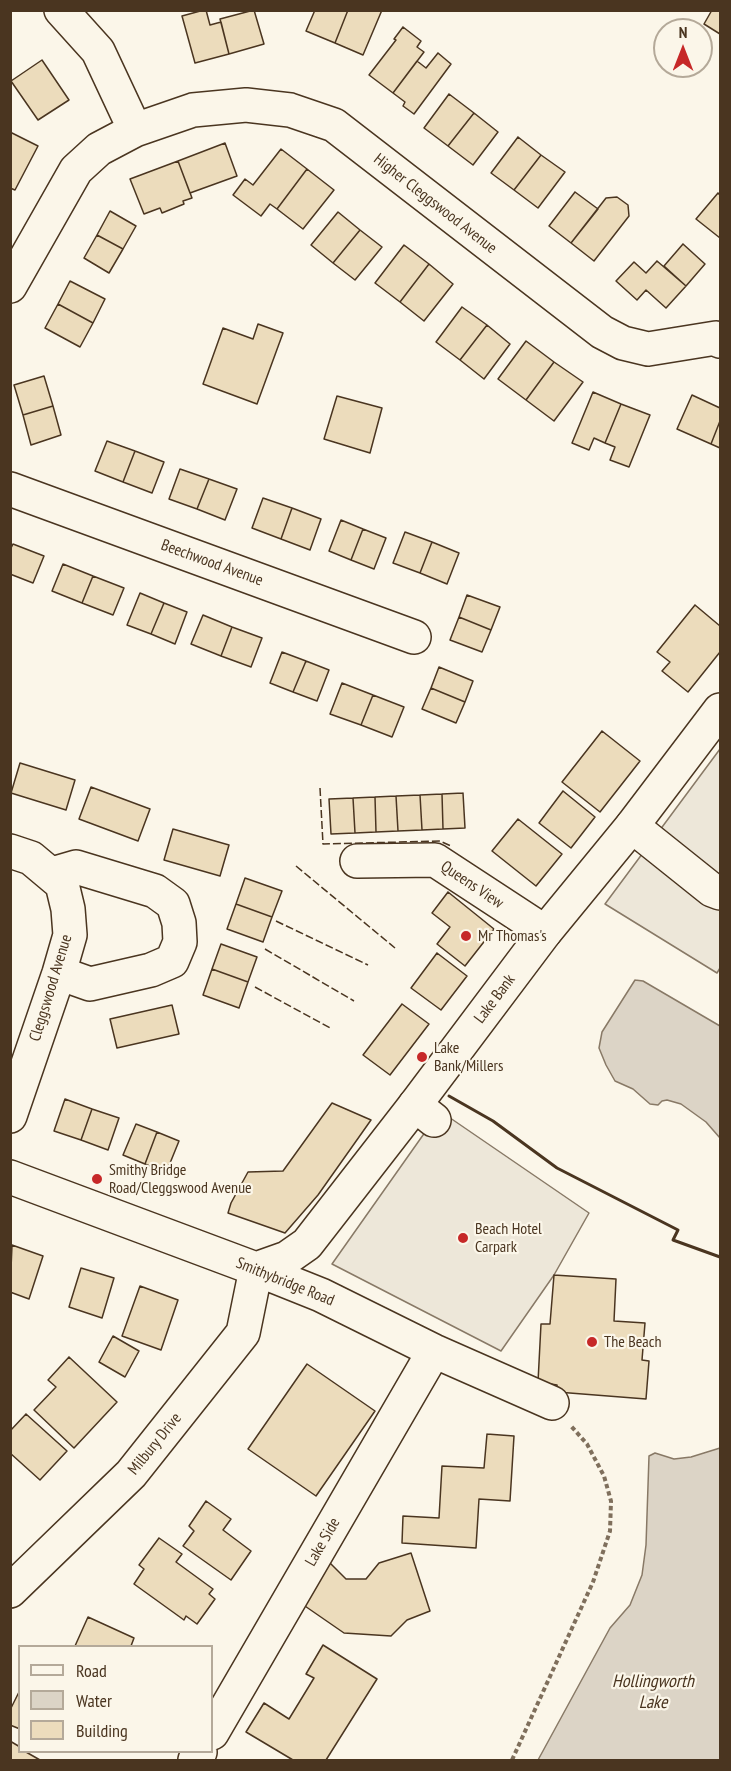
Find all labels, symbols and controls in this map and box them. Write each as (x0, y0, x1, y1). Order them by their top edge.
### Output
north arrow (653, 18, 713, 78)
text: N (679, 22, 687, 42)
street label: Higher Cleggswood Avenue (370, 150, 500, 258)
street label: Beechwood Avenue (158, 536, 266, 590)
street label: Queens View (437, 857, 507, 913)
place label: Mr Thomas's (478, 926, 547, 946)
marker: Mr Thomas's (459, 929, 473, 943)
street label: Cleggswood Avenue (26, 932, 76, 1044)
street label: Lake Bank (470, 971, 520, 1027)
place label: Lake Bank/Millers (434, 1038, 503, 1076)
marker: Lake Bank/Millers (415, 1050, 429, 1064)
place label: Smithy Bridge Road/Cleggswood Avenue (109, 1160, 252, 1198)
marker: Smithy Bridge Road/Cleggswood Avenue (90, 1172, 104, 1186)
place label: Beach Hotel Carpark (475, 1219, 542, 1257)
marker: Beach Hotel Carpark (456, 1231, 470, 1245)
street label: Smithybridge Road (233, 1254, 337, 1310)
place label: The Beach (604, 1332, 661, 1352)
marker: The Beach (585, 1335, 599, 1349)
street label: Milbury Drive (124, 1409, 186, 1479)
street label: Lake Side (302, 1514, 344, 1570)
legend (18, 1645, 213, 1753)
text: Road (76, 1659, 107, 1682)
water label: Hollingworth Lake (612, 1671, 694, 1714)
text: Water (76, 1689, 112, 1712)
text: Building (76, 1719, 128, 1742)

